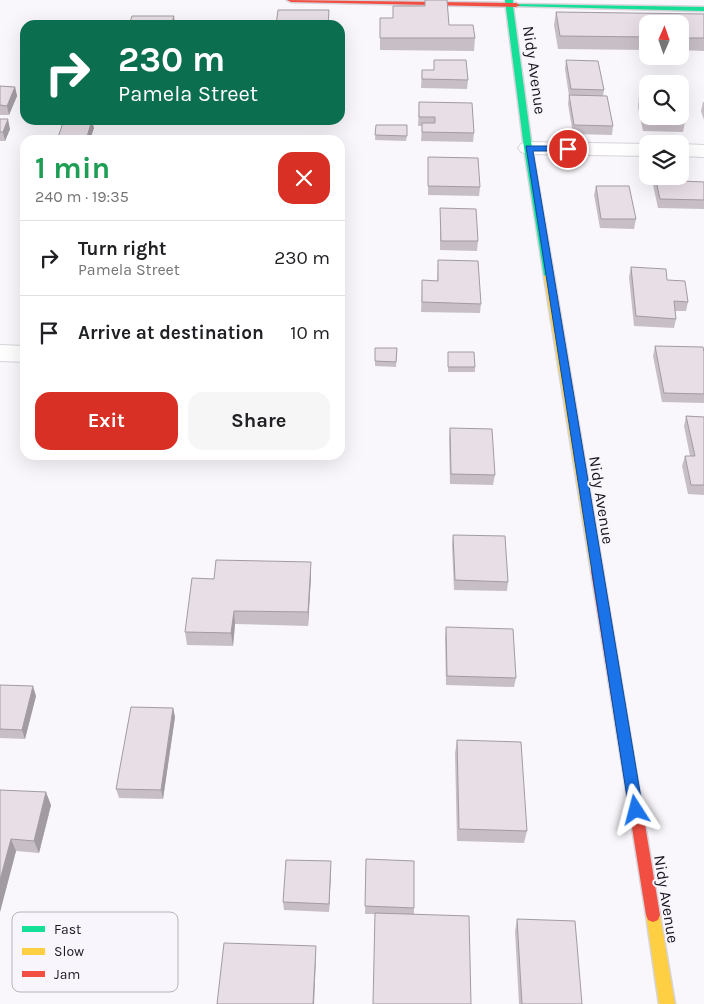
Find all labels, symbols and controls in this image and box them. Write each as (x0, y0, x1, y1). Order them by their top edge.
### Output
north arrow (639, 15, 689, 65)
map controls (639, 15, 689, 185)
street label: Nidy Avenue (519, 25, 550, 116)
text: 230 m (118, 39, 225, 80)
icon: right (35, 40, 100, 105)
button: search (639, 75, 689, 125)
text: Pamela Street (118, 81, 258, 107)
pin (547, 128, 589, 170)
icon: arrive (554, 135, 582, 163)
button: layers (639, 135, 689, 185)
text: 1 min (35, 150, 110, 186)
button: close (278, 152, 330, 204)
text: 240 m · 19:35 (35, 187, 129, 206)
text: Turn right (78, 238, 167, 260)
icon: right (35, 244, 63, 272)
text: 230 m (274, 247, 330, 269)
text: Pamela Street (78, 260, 180, 279)
icon: arrive (35, 319, 63, 347)
text: Arrive at destination (78, 322, 264, 344)
text: 10 m (290, 322, 330, 344)
button: Exit (35, 392, 178, 450)
button: Share (188, 392, 330, 450)
street label: Nidy Avenue (585, 455, 618, 546)
position arrow (609, 783, 661, 835)
street label: Nidy Avenue (650, 854, 683, 945)
legend (12, 912, 178, 992)
text: Fast (54, 921, 81, 938)
text: Slow (54, 943, 84, 960)
text: Jam (54, 966, 80, 983)

